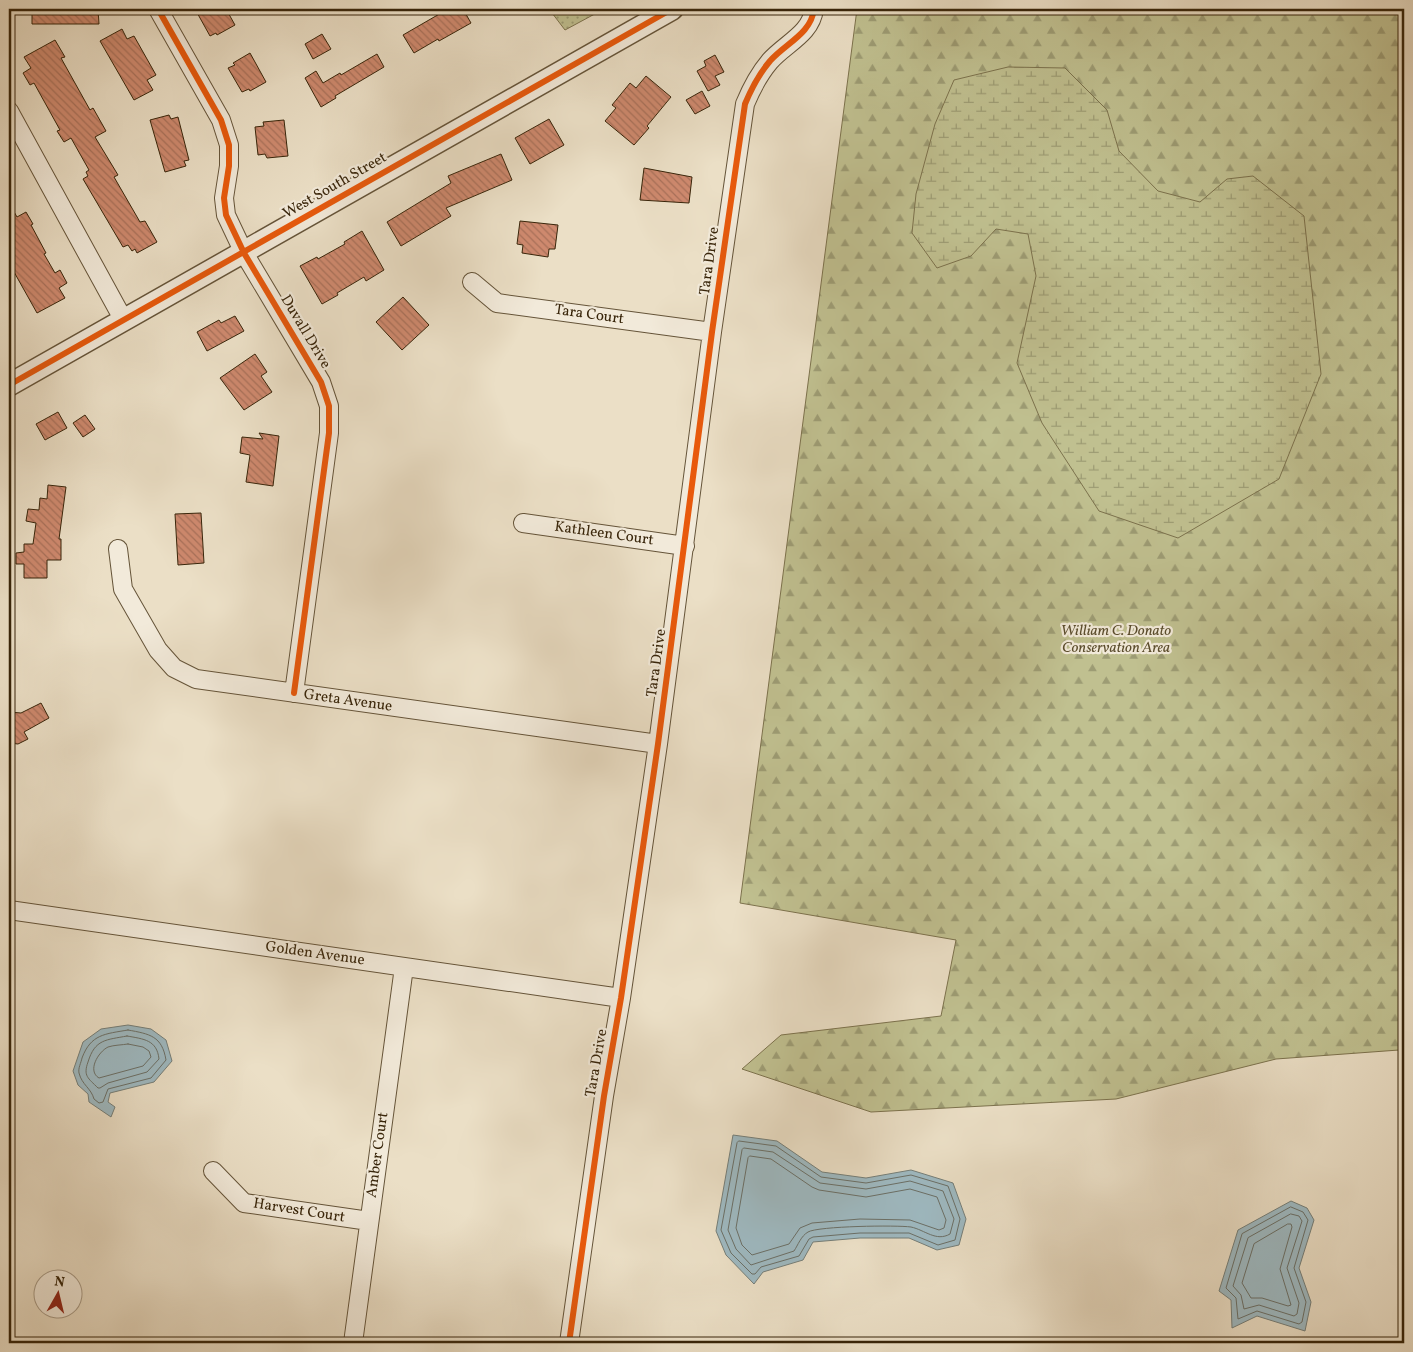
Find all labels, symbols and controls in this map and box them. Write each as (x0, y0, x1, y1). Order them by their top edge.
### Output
street label: West South Street (279, 148, 391, 224)
street label: Tara Drive (695, 226, 725, 296)
street label: Duvall Drive (275, 291, 335, 373)
street label: Tara Court (553, 300, 625, 330)
street label: Kathleen Court (553, 517, 655, 551)
park label: William C. Donato Conservation Area (1061, 621, 1171, 659)
street label: Tara Drive (642, 628, 672, 698)
street label: Greta Avenue (302, 684, 394, 718)
street label: Golden Avenue (264, 937, 366, 971)
street label: Tara Drive (581, 1027, 613, 1099)
street label: Amber Court (362, 1111, 394, 1199)
street label: Harvest Court (252, 1193, 346, 1229)
north arrow (32, 1270, 82, 1320)
text: N (53, 1272, 66, 1293)

